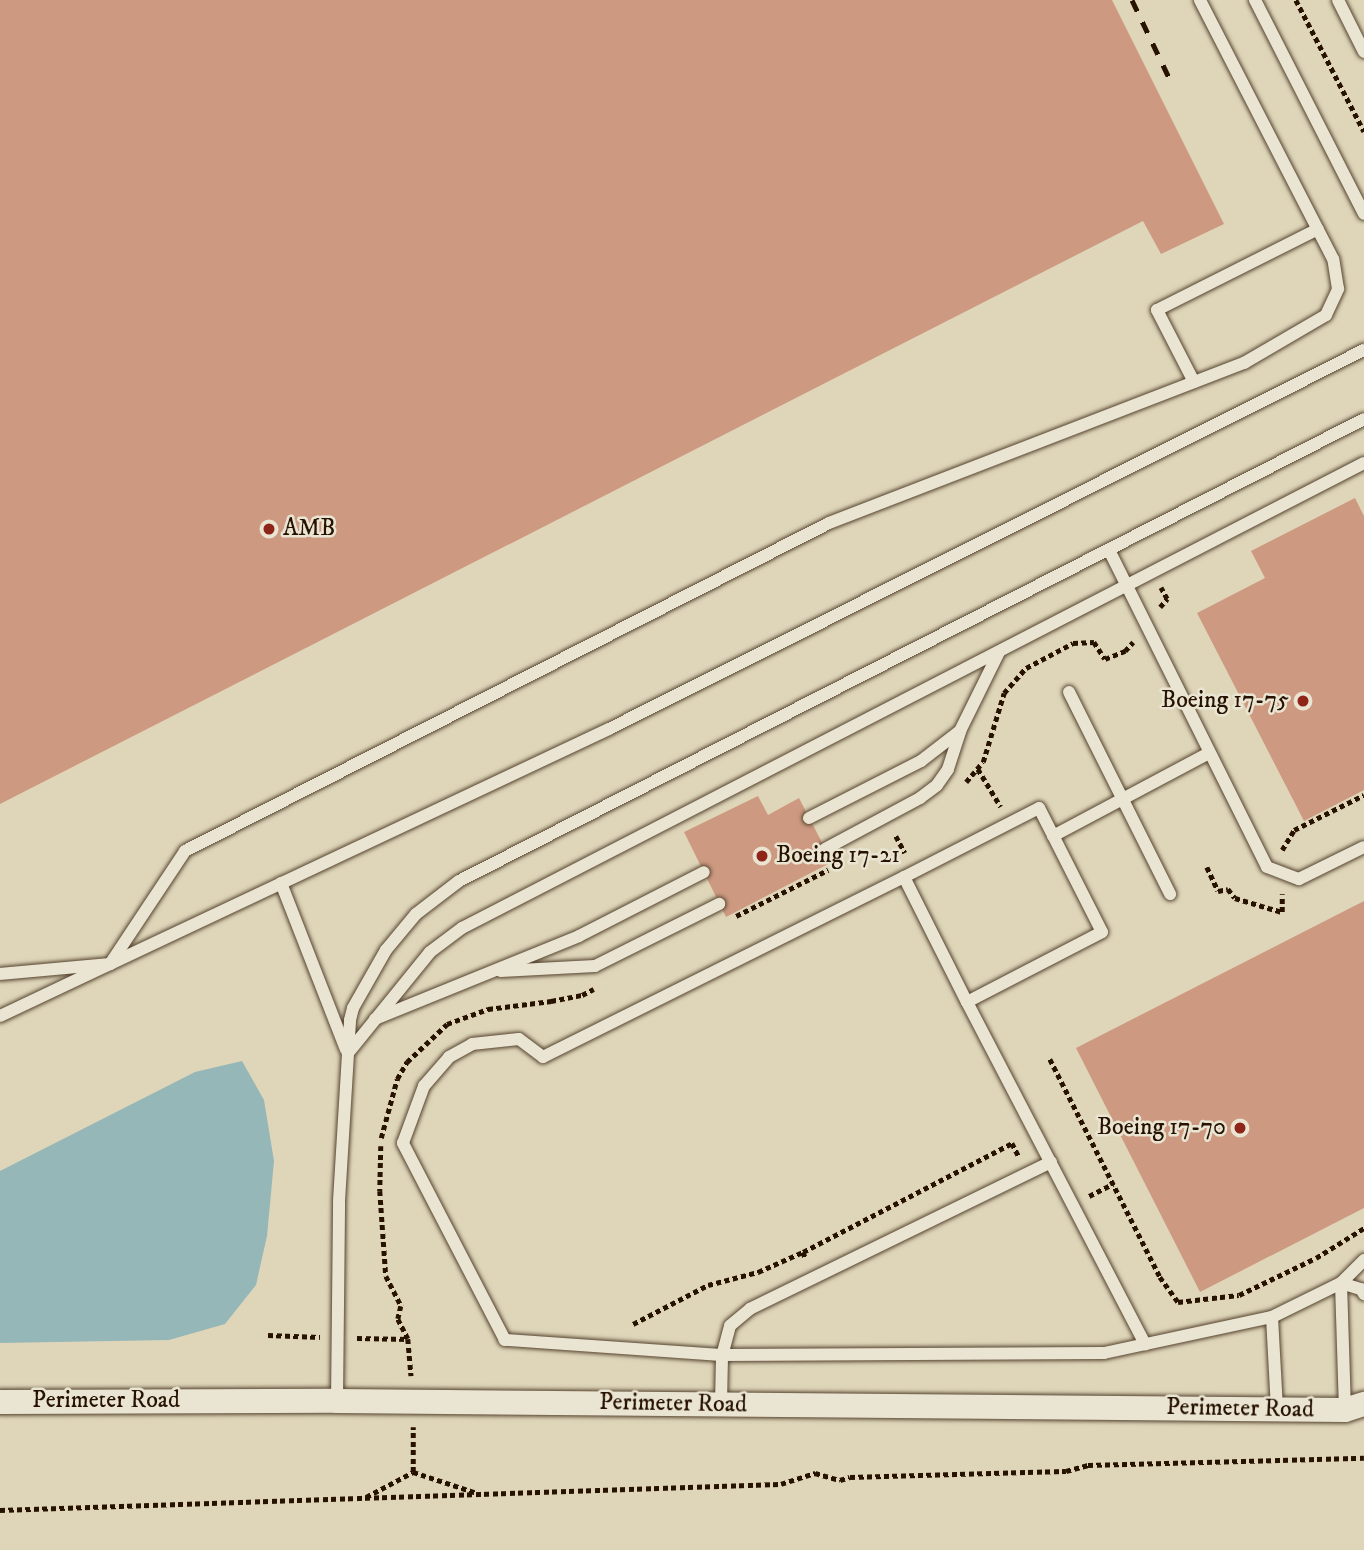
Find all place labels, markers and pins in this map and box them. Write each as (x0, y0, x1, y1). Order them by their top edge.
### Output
place label: AMB (283, 515, 335, 543)
marker: AMB (261, 521, 277, 537)
place label: Boeing 17-75 (1161, 687, 1289, 715)
marker: Boeing 17-75 (1295, 693, 1311, 709)
place label: Boeing 17-21 (776, 842, 900, 870)
marker: Boeing 17-21 (754, 848, 770, 864)
place label: Boeing 17-70 (1097, 1114, 1226, 1142)
marker: Boeing 17-70 (1232, 1120, 1248, 1136)

